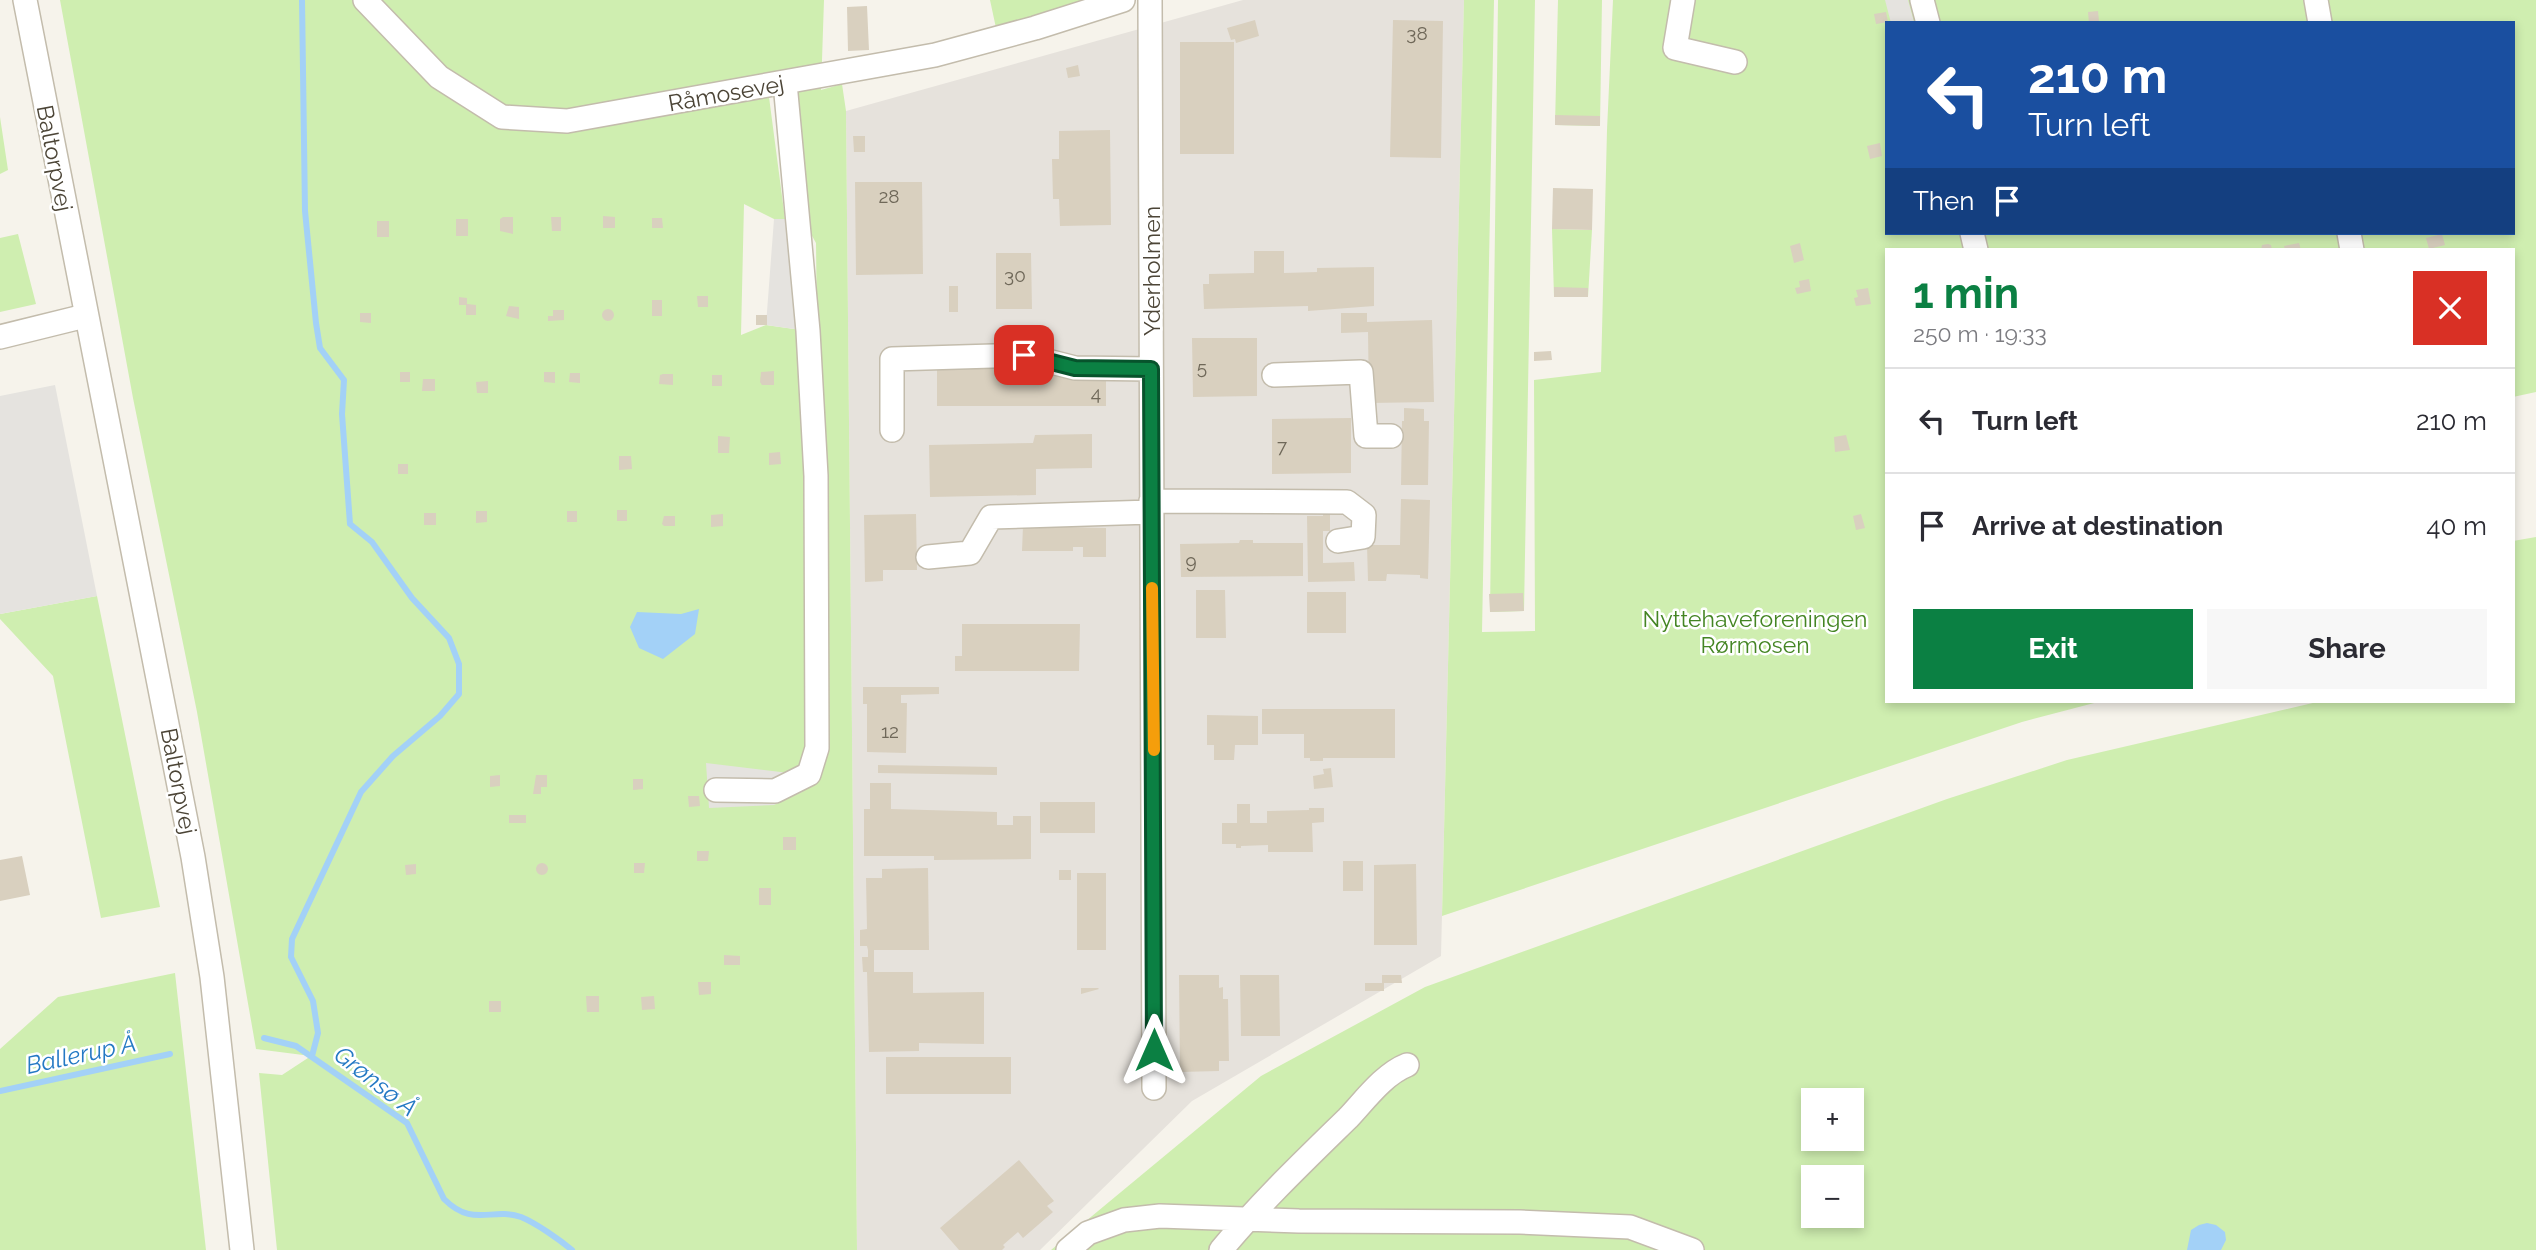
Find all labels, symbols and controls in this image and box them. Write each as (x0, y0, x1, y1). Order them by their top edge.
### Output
house number: 38 (1406, 22, 1428, 44)
text: 210 m (2028, 47, 2167, 104)
icon: left (1913, 49, 2004, 140)
street label: Råmosevej (666, 70, 786, 116)
street label: Baltorpvej (31, 103, 79, 213)
text: Turn left (2028, 106, 2150, 143)
icon: arrive (1988, 182, 2026, 220)
house number: 28 (878, 185, 900, 207)
text: Then (1913, 186, 1974, 216)
street label: Yderholmen (1138, 206, 1165, 336)
house number: 30 (1004, 264, 1026, 286)
text: 1 min (1913, 269, 2019, 318)
button: close (2413, 271, 2487, 345)
text: 250 m · 19:33 (1913, 320, 2047, 347)
pin (994, 325, 1054, 385)
icon: arrive (1005, 336, 1043, 374)
house number: 5 (1197, 356, 1207, 378)
house number: 4 (1091, 382, 1101, 404)
icon: left (1913, 402, 1951, 440)
text: Turn left (1972, 406, 2078, 436)
text: 210 m (2416, 406, 2487, 436)
house number: 7 (1277, 435, 1287, 457)
icon: arrive (1913, 507, 1951, 545)
text: Arrive at destination (1972, 511, 2223, 541)
text: 40 m (2426, 511, 2487, 541)
house number: 9 (1185, 550, 1197, 572)
park label: Nyttehaveforeningen Rørmosen (1643, 605, 1867, 658)
button: Exit (1913, 609, 2193, 689)
button: Share (2207, 609, 2487, 689)
house number: 12 (881, 720, 899, 742)
street label: Baltorpvej (155, 726, 203, 836)
position arrow (1117, 1013, 1191, 1087)
water label: Ballerup Å (23, 1028, 139, 1080)
water label: Grønsø Å (329, 1040, 423, 1122)
map controls (1801, 1088, 1864, 1228)
button: + (1801, 1088, 1864, 1151)
button: − (1801, 1165, 1864, 1228)

